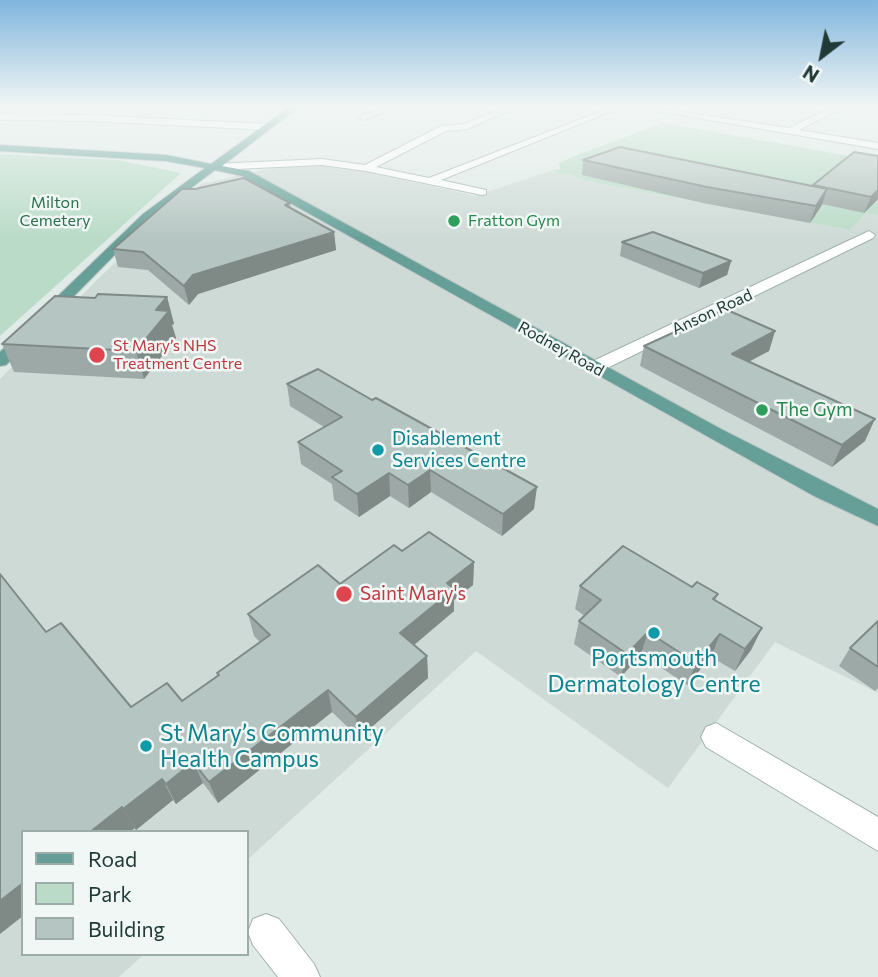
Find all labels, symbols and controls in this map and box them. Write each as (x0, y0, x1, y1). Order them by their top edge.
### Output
north arrow (787, 21, 857, 91)
text: N (798, 61, 823, 88)
park label: Milton Cemetery (19, 193, 91, 231)
place label: Fratton Gym (468, 211, 560, 231)
marker: Fratton Gym (446, 213, 462, 229)
street label: Anson Road (669, 285, 755, 339)
street label: Rodney Road (515, 318, 607, 380)
place label: St Mary’s NHS Treatment Centre (113, 336, 242, 374)
marker: St Mary’s NHS Treatment Centre (87, 345, 107, 365)
place label: The Gym (776, 399, 853, 421)
marker: The Gym (754, 402, 770, 418)
place label: Disablement Services Centre (392, 428, 526, 472)
marker: Disablement Services Centre (370, 442, 386, 458)
place label: Saint Mary's (360, 583, 466, 605)
marker: Saint Mary's (334, 584, 354, 604)
marker: Portsmouth Dermatology Centre (646, 625, 662, 641)
place label: Portsmouth Dermatology Centre (547, 644, 761, 698)
place label: St Mary’s Community Health Campus (160, 719, 384, 773)
marker: St Mary’s Community Health Campus (138, 738, 154, 754)
legend (21, 830, 248, 956)
text: Road (88, 846, 137, 871)
text: Park (88, 881, 132, 906)
text: Building (88, 916, 165, 941)

